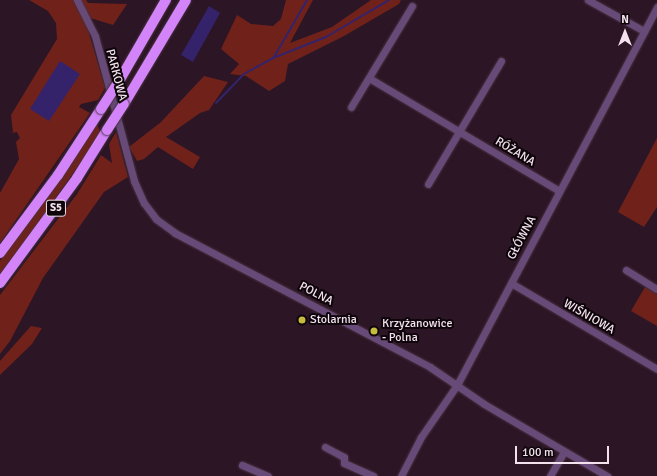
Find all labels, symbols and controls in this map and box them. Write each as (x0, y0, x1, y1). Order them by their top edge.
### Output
north arrow (605, 12, 645, 52)
text: N (621, 13, 629, 26)
street label: PARKOWA (102, 48, 130, 102)
street label: RÓŻANA (492, 134, 538, 170)
road number: S5 (45, 199, 67, 217)
street label: GŁÓWNA (505, 214, 539, 262)
street label: POLNA (297, 279, 335, 309)
street label: WIŚNIOWA (561, 296, 617, 338)
place label: Stolarnia (310, 313, 357, 327)
marker: Stolarnia (297, 315, 307, 325)
place label: Krzyżanowice - Polna (382, 317, 452, 345)
marker: Krzyżanowice - Polna (369, 326, 379, 336)
scale bar (517, 438, 611, 464)
text: 100 m (522, 445, 554, 460)

